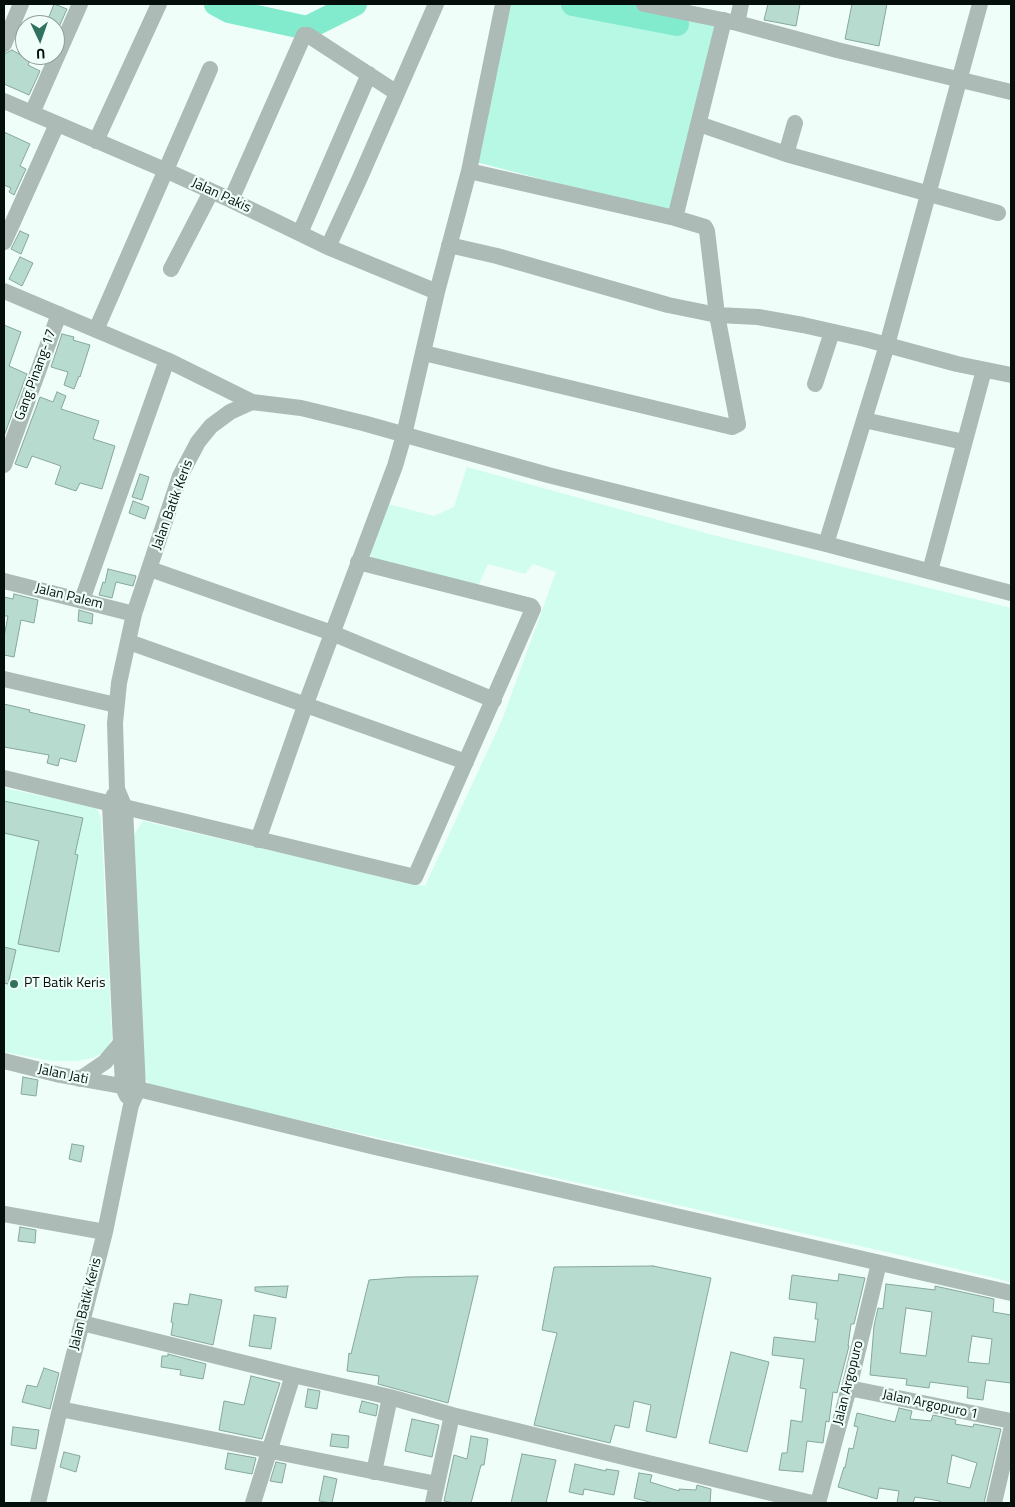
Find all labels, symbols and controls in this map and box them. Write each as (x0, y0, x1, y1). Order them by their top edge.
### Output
north arrow (15, 15, 65, 65)
text: U (36, 44, 46, 65)
street label: Jalan Pakis (189, 175, 253, 217)
street label: Gang Pinang-17 (12, 327, 60, 423)
street label: Jalan Batik Keris (149, 458, 197, 552)
street label: Jalan Palem (33, 580, 105, 614)
place label: PT Batik Keris (24, 976, 105, 992)
marker: PT Batik Keris (8, 978, 20, 990)
street label: Jalan Jati (36, 1061, 90, 1089)
street label: Jalan Batik Keris (66, 1256, 106, 1352)
street label: Jalan Argopuro (830, 1339, 868, 1427)
street label: Jalan Argopuro 1 (881, 1387, 979, 1423)

